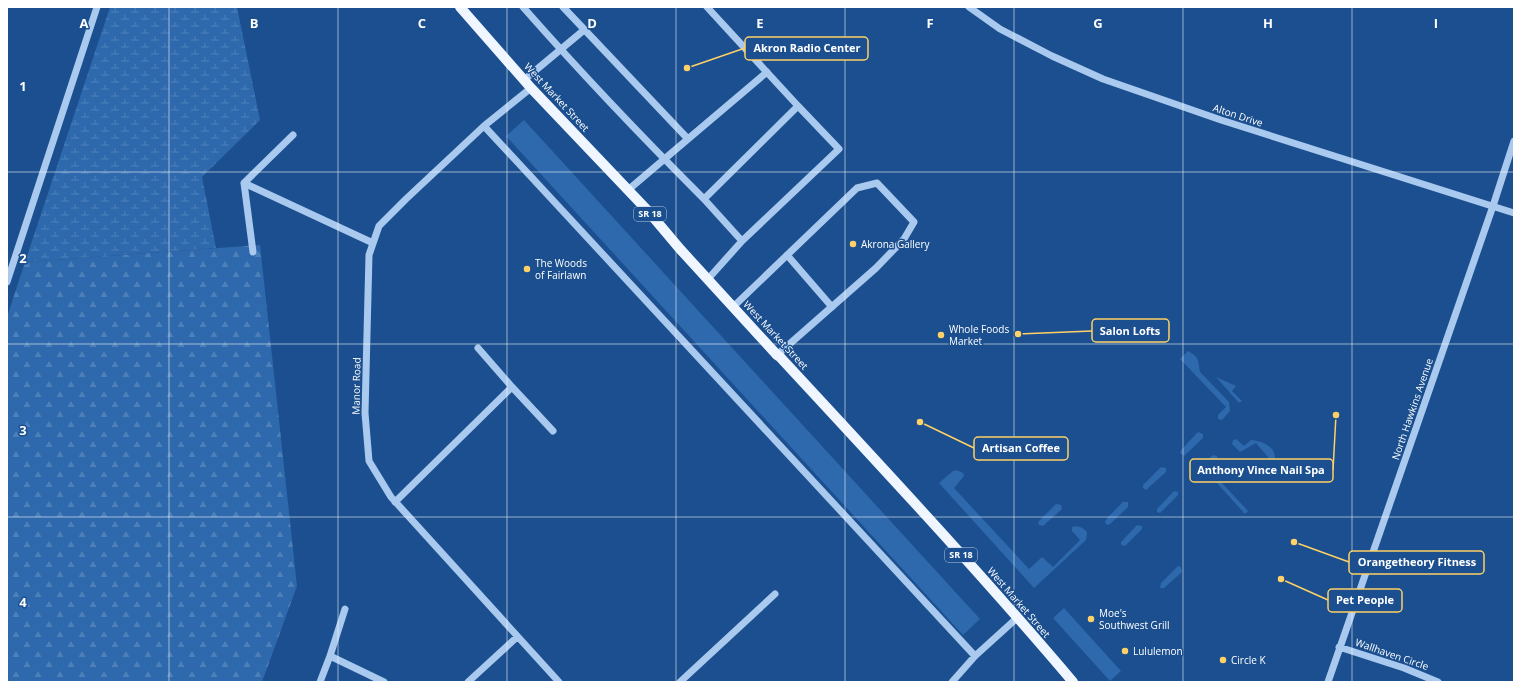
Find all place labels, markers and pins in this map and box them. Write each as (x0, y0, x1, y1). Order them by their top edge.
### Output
callout: Akron Radio Center (745, 37, 868, 60)
place label: Akrona Gallery (861, 237, 931, 251)
marker: Akrona Gallery (848, 239, 858, 249)
place label: The Woods of Fairlawn (535, 256, 587, 282)
marker: The Woods of Fairlawn (522, 264, 532, 274)
callout: Salon Lofts (1092, 319, 1169, 342)
place label: Whole Foods Market (949, 322, 1009, 348)
marker: Whole Foods Market (936, 330, 946, 340)
callout: Artisan Coffee (974, 437, 1068, 460)
callout: Anthony Vince Nail Spa (1190, 459, 1333, 482)
callout: Orangetheory Fitness (1349, 551, 1484, 574)
callout: Pet People (1328, 589, 1402, 612)
place label: Moe's Southwest Grill (1099, 606, 1170, 632)
marker: Moe's Southwest Grill (1086, 614, 1096, 624)
place label: Lululemon (1133, 644, 1183, 658)
marker: Lululemon (1120, 646, 1130, 656)
place label: Circle K (1231, 653, 1266, 667)
marker: Circle K (1218, 655, 1228, 665)

